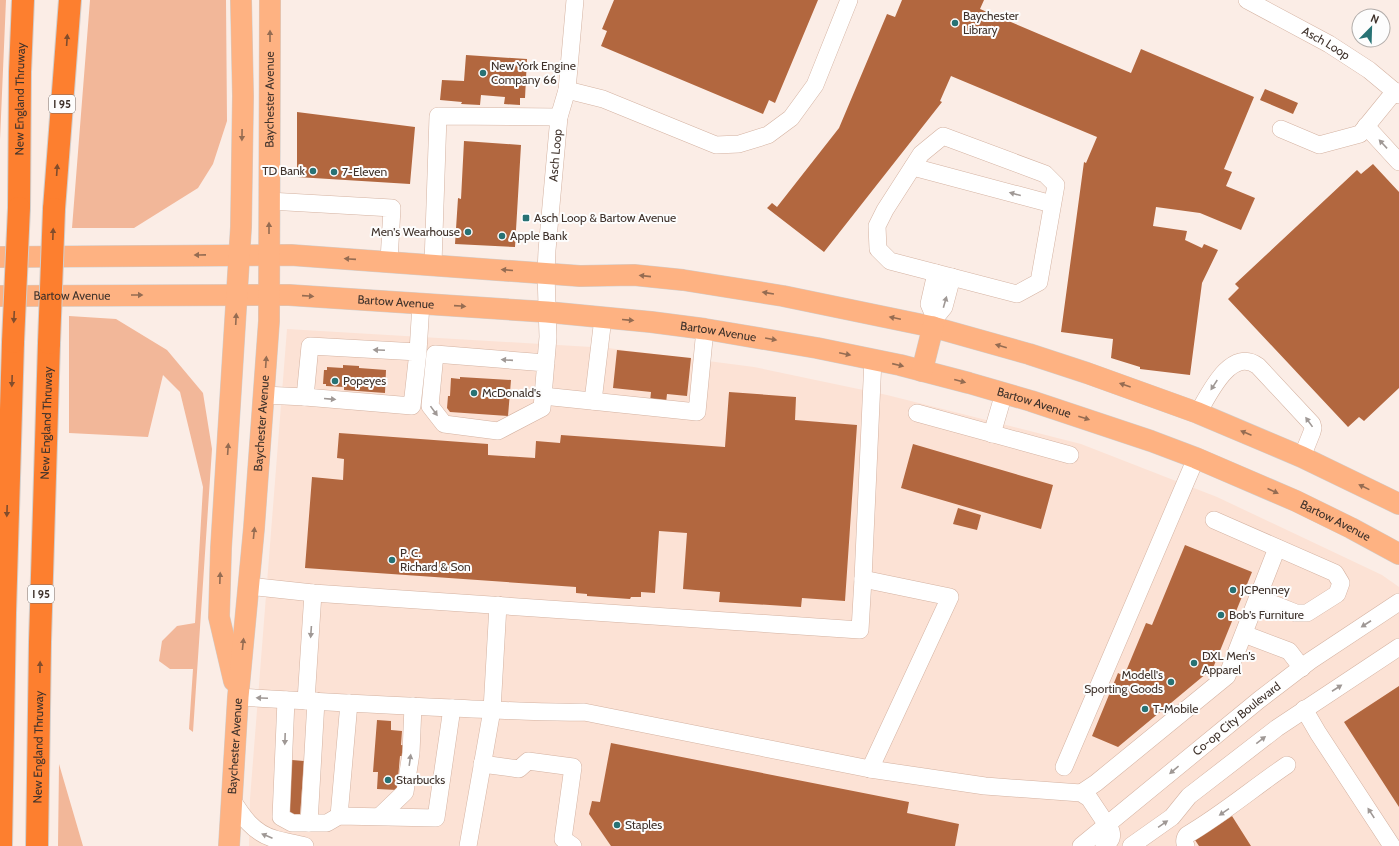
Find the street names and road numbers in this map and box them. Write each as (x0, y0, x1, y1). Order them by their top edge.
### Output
street label: Asch Loop (1300, 23, 1353, 63)
street label: New England Thruway (11, 42, 28, 156)
street label: Baychester Avenue (262, 51, 277, 148)
road number: I 95 (49, 95, 75, 113)
street label: Asch Loop (545, 128, 565, 182)
street label: Bartow Avenue (34, 288, 110, 303)
street label: Bartow Avenue (357, 292, 435, 312)
street label: Bartow Avenue (679, 318, 758, 345)
street label: New England Thruway (37, 366, 55, 480)
street label: Baychester Avenue (250, 375, 272, 472)
street label: Bartow Avenue (995, 384, 1073, 421)
street label: Bartow Avenue (1298, 496, 1373, 544)
road number: I 95 (28, 585, 54, 603)
street label: Co-op City Boulevard (1189, 678, 1283, 758)
street label: New England Thruway (30, 690, 46, 804)
street label: Baychester Avenue (224, 698, 245, 795)

